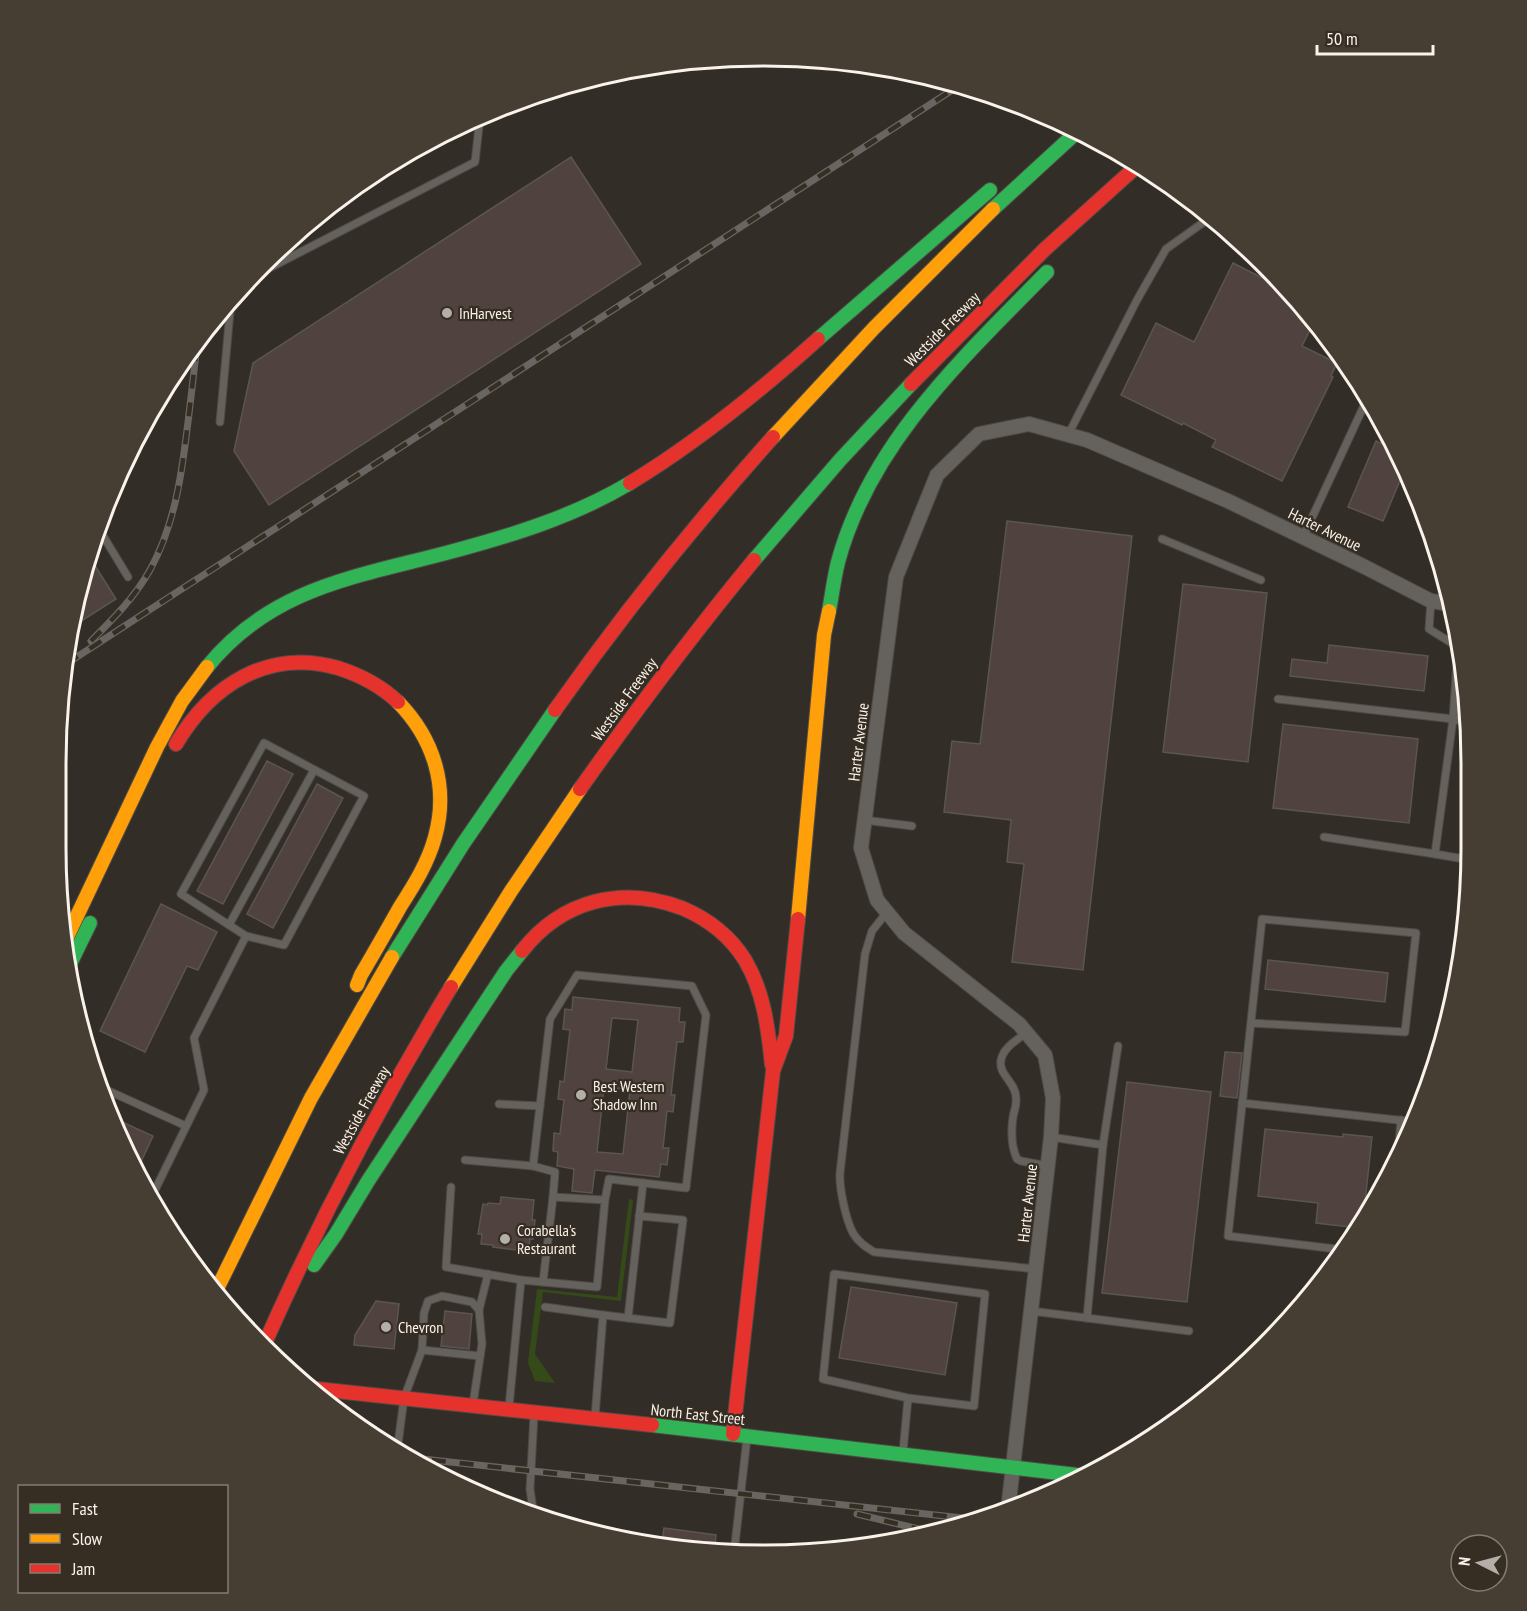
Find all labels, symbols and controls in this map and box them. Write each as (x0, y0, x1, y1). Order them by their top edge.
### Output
scale bar (1317, 18, 1432, 56)
text: 50 m (1326, 27, 1358, 50)
street label: Westside Freeway (900, 287, 984, 371)
place label: InHarvest (459, 303, 512, 323)
marker: InHarvest (440, 306, 454, 320)
street label: Harter Avenue (1285, 503, 1365, 555)
street label: Westside Freeway (587, 653, 661, 745)
street label: Harter Avenue (843, 702, 873, 782)
street label: Westside Freeway (328, 1062, 394, 1158)
place label: Best Western Shadow Inn (593, 1076, 665, 1114)
marker: Best Western Shadow Inn (574, 1088, 588, 1102)
street label: Harter Avenue (1013, 1163, 1041, 1243)
place label: Corabella's Restaurant (517, 1220, 577, 1258)
marker: Corabella's Restaurant (498, 1232, 512, 1246)
place label: Chevron (398, 1317, 443, 1337)
marker: Chevron (379, 1320, 393, 1334)
street label: North East Street (650, 1399, 747, 1429)
legend (18, 1485, 228, 1593)
text: Fast (72, 1497, 98, 1520)
text: Slow (72, 1527, 103, 1550)
north arrow (1449, 1533, 1509, 1593)
text: N (1454, 1556, 1474, 1567)
text: Jam (71, 1557, 95, 1580)

